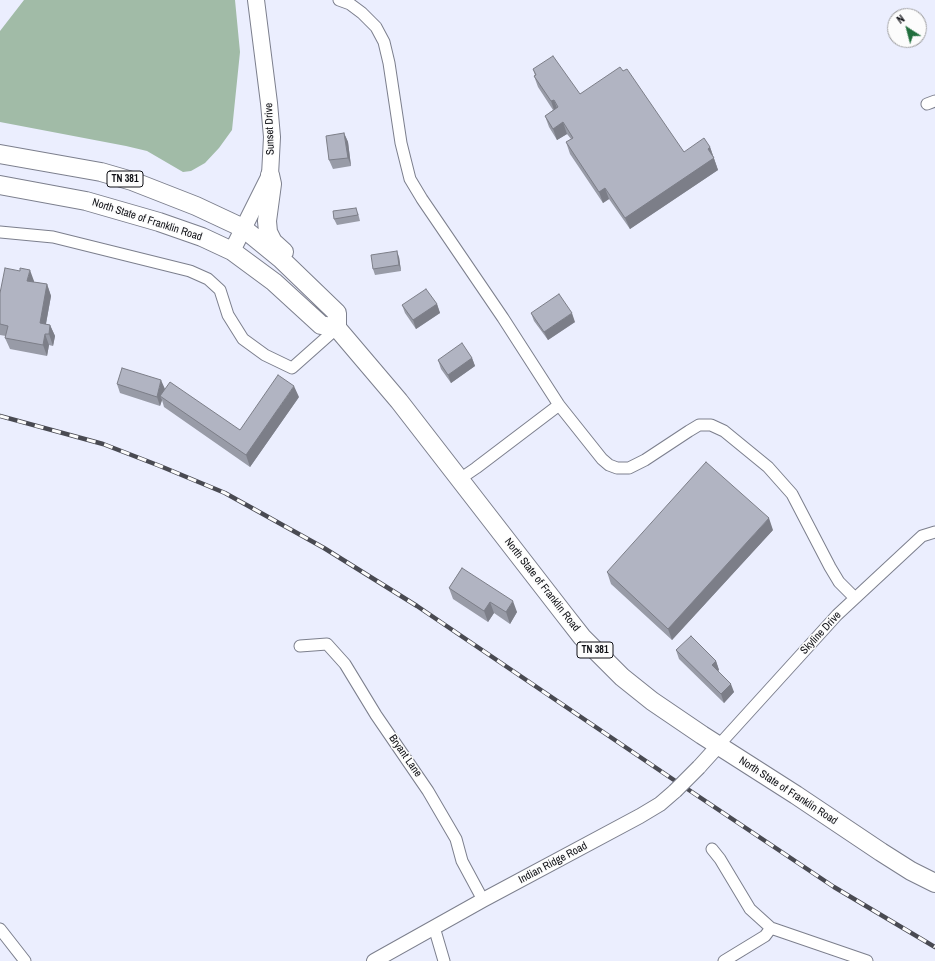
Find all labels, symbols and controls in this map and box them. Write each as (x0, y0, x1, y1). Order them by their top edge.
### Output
north arrow (887, 8, 927, 48)
text: N (894, 12, 907, 27)
street label: Sunset Drive (262, 103, 278, 155)
road number: TN 381 (107, 171, 143, 187)
street label: North State of Franklin Road (90, 196, 204, 244)
street label: North State of Franklin Road (501, 536, 583, 634)
street label: Skyline Drive (798, 609, 844, 657)
road number: TN 381 (577, 642, 613, 658)
street label: Bryant Lane (386, 732, 424, 780)
street label: North State of Franklin Road (736, 754, 840, 828)
street label: Indian Ridge Road (516, 839, 590, 887)

